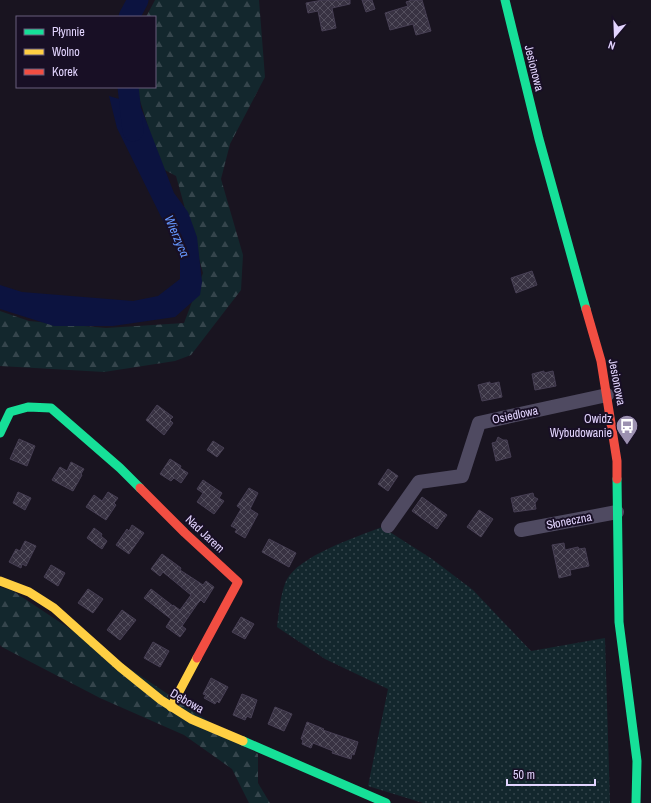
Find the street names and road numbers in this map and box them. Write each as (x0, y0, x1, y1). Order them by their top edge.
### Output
street label: Jesionowa (521, 43, 548, 93)
street label: Jesionowa (605, 357, 629, 407)
street label: Osiedlowa (491, 402, 540, 428)
street label: Słoneczna (545, 509, 594, 533)
street label: Nad Jarem (182, 512, 228, 556)
street label: Dębowa (167, 685, 207, 717)

